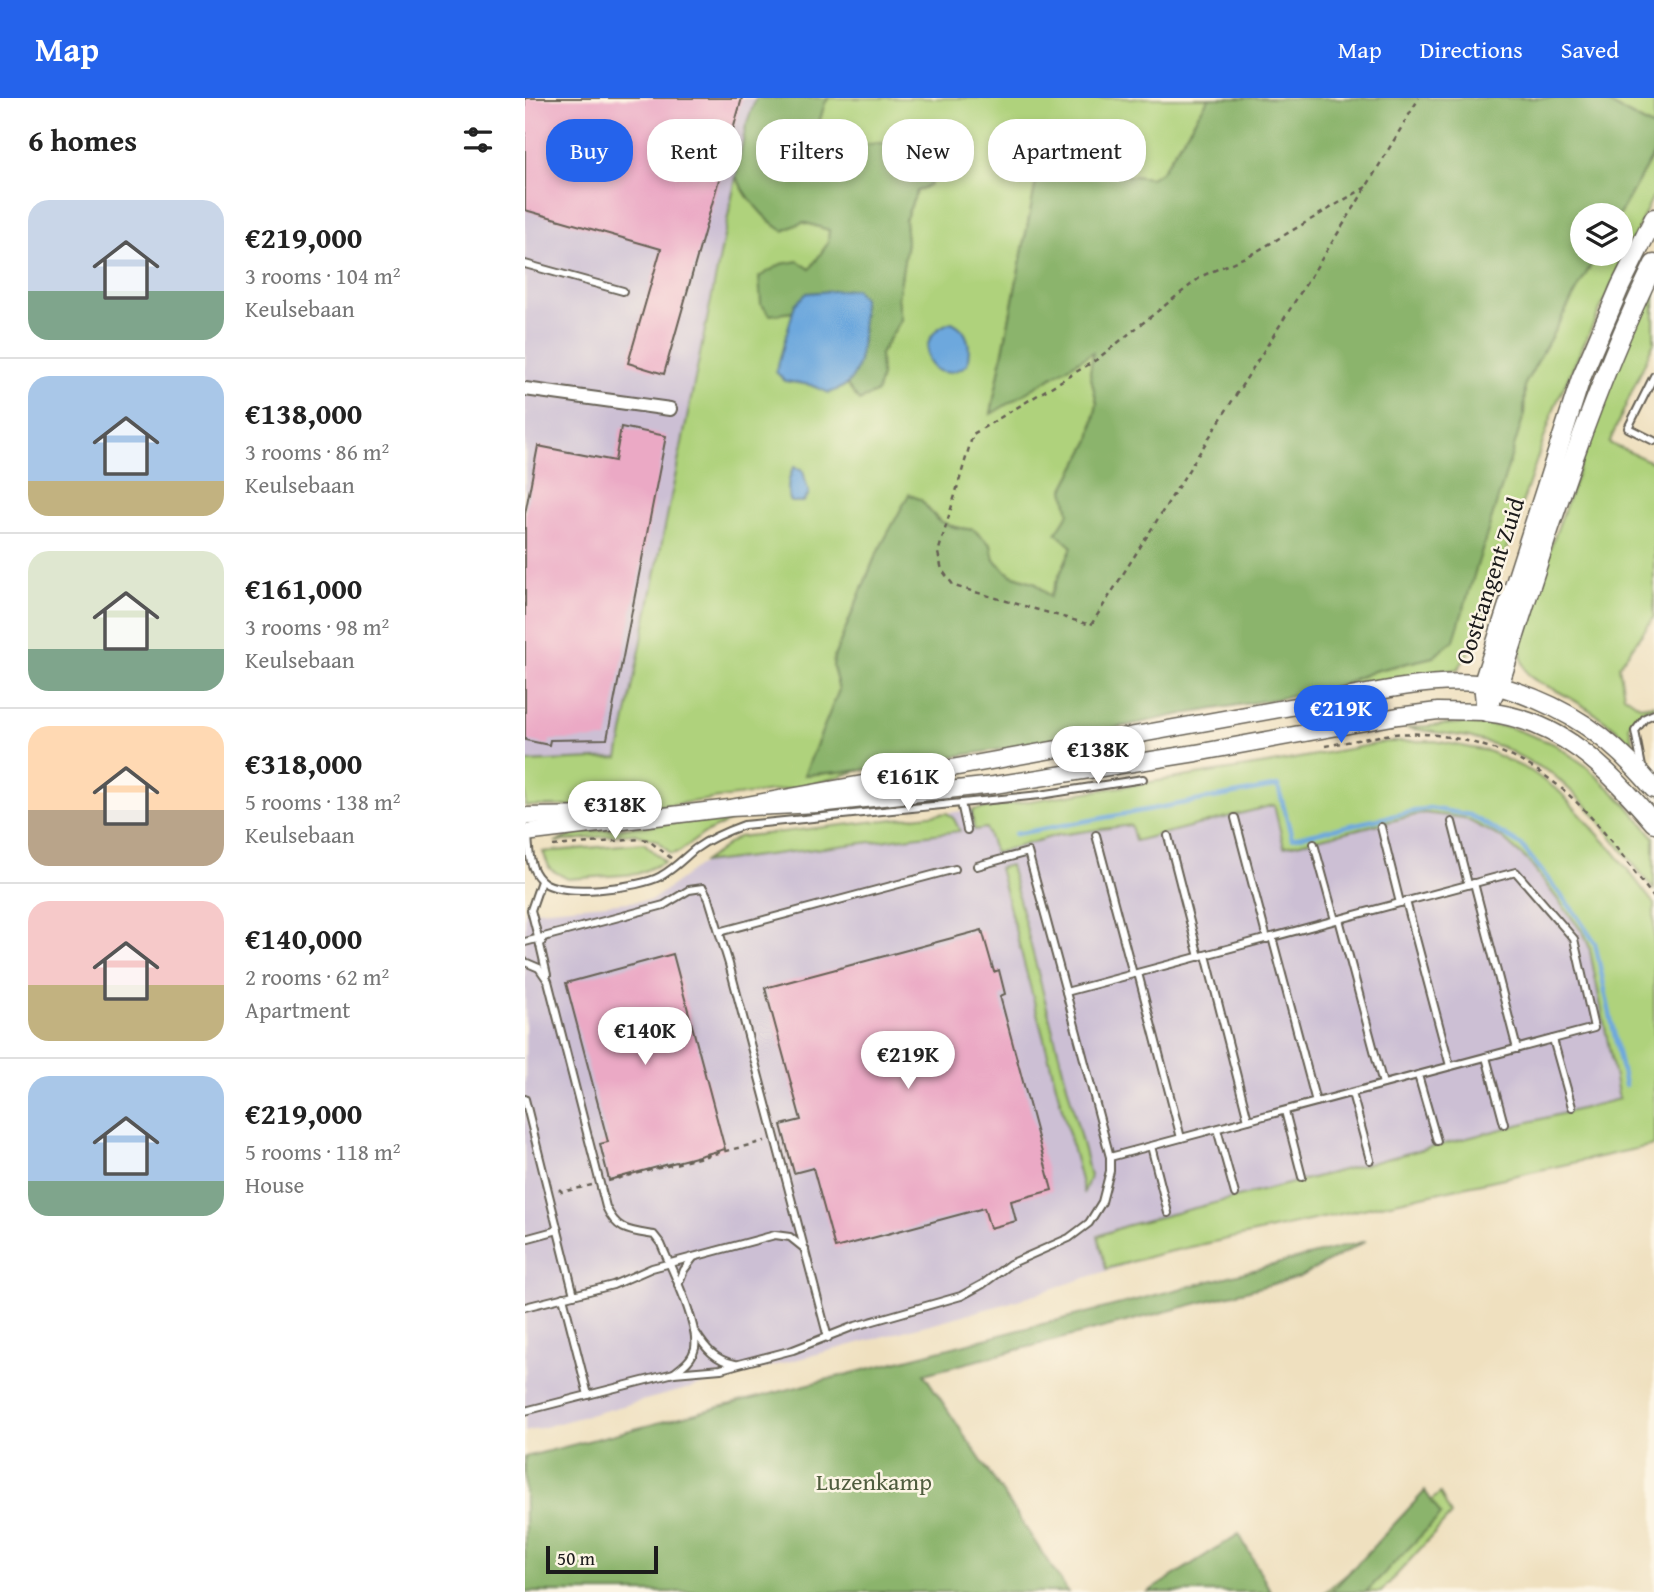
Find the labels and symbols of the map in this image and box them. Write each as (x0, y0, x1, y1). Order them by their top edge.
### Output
street label: Oosttangent Zuid (1446, 493, 1533, 669)
pin: €219K (1292, 686, 1390, 745)
pin: €138K (1049, 726, 1147, 786)
pin: €161K (859, 754, 957, 813)
pin: €318K (566, 782, 664, 841)
pin: €140K (596, 1007, 694, 1067)
pin: €219K (859, 1032, 957, 1091)
park label: Luzenkamp (816, 1464, 932, 1499)
scale bar (546, 1543, 658, 1575)

